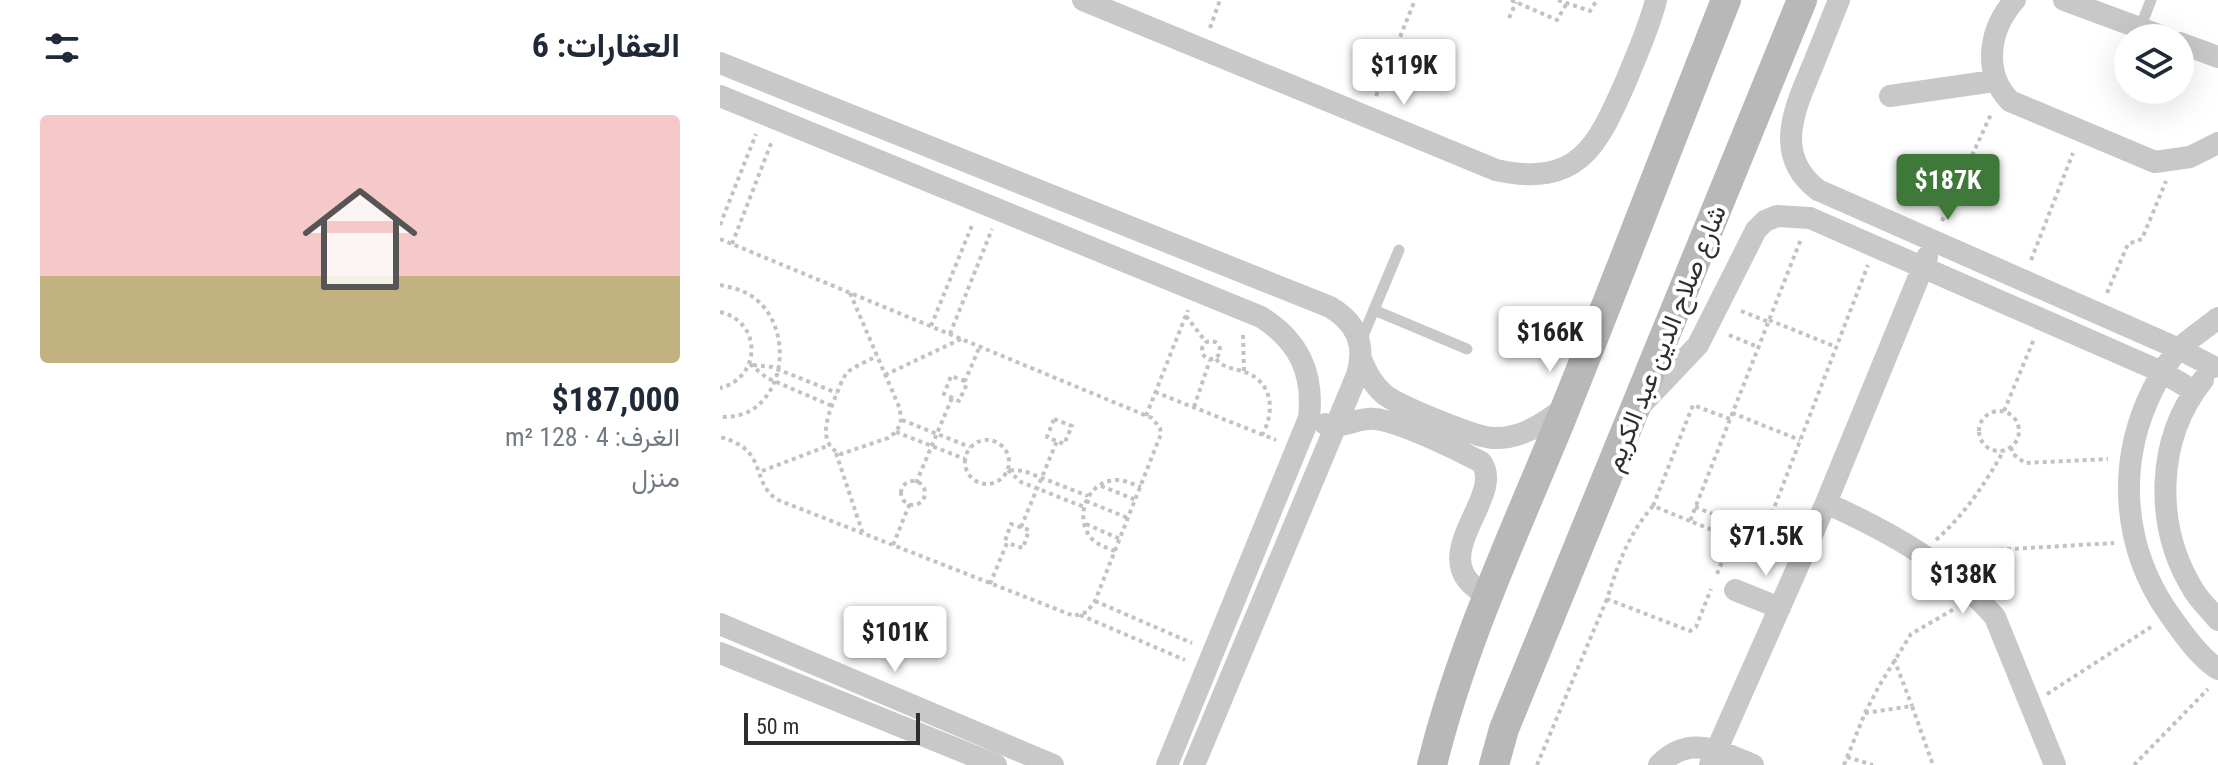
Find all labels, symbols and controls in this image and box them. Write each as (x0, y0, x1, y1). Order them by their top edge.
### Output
map controls (2114, 24, 2194, 104)
button: layers (2114, 24, 2194, 104)
text: العقارات: 6 (532, 25, 680, 65)
icon: filters (40, 26, 84, 70)
pin: $119K (1348, 39, 1460, 107)
text: $119K (1371, 50, 1437, 80)
pin: $187K (1892, 154, 2004, 222)
text: $187K (1915, 165, 1981, 195)
icon: home (288, 167, 432, 311)
street label: شارع صلاح الدين عبد الكريم (1598, 201, 1735, 476)
pin: $166K (1494, 306, 1606, 374)
text: $166K (1517, 317, 1583, 347)
text: $187,000 (551, 379, 680, 419)
text: الغرف: 4 · 128 m² (505, 422, 680, 452)
text: منزل (631, 463, 680, 493)
pin: $71.5K (1701, 510, 1831, 578)
text: $71.5K (1729, 521, 1803, 551)
pin: $138K (1907, 548, 2019, 616)
text: $138K (1930, 559, 1996, 589)
pin: $101K (839, 606, 951, 674)
text: $101K (862, 617, 928, 647)
scale bar (744, 709, 920, 745)
text: 50 m (756, 714, 799, 739)

